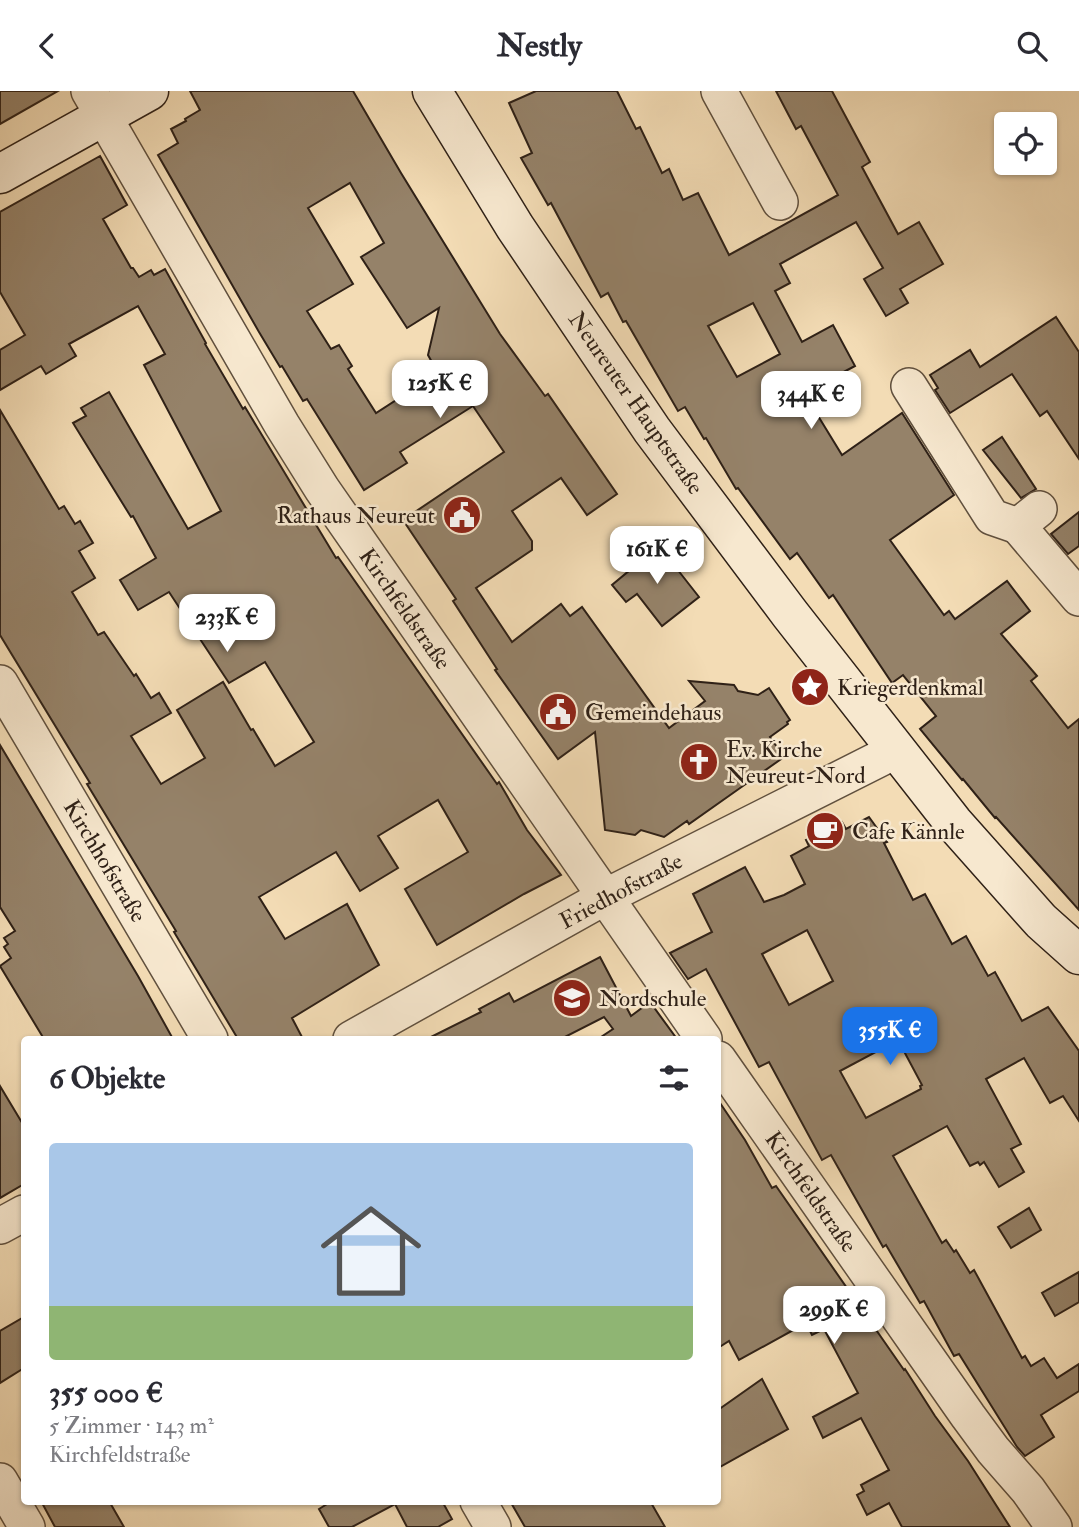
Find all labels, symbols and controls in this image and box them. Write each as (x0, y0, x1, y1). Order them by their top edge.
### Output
text: Nestly (497, 26, 582, 66)
icon: back (28, 27, 66, 65)
icon: search (1013, 27, 1051, 65)
map controls (994, 112, 1057, 175)
button: locate (994, 112, 1057, 175)
street label: Neureuter Hauptstraße (561, 306, 710, 501)
pin: 125K € (383, 361, 497, 420)
text: 125K € (408, 368, 472, 397)
pin: 344K € (754, 371, 868, 431)
text: 344K € (777, 379, 845, 408)
public building icon: Rathaus Neureut (441, 494, 483, 536)
place label: Rathaus Neureut (276, 501, 435, 530)
pin: 161K € (600, 526, 714, 586)
text: 161K € (626, 534, 688, 563)
street label: Kirchfeldstraße (353, 543, 458, 676)
pin: 233K € (170, 595, 284, 654)
text: 233K € (195, 602, 259, 631)
place icon: Kriegerdenkmal (789, 666, 831, 708)
place label: Kriegerdenkmal (837, 673, 984, 702)
public building icon: Gemeindehaus (537, 691, 579, 733)
place label: Gemeindehaus (585, 698, 722, 727)
place label: Ev. Kirche Neureut-Nord (726, 735, 866, 790)
church icon: Ev. Kirche Neureut-Nord (678, 741, 720, 783)
street label: Kirchhofstraße (57, 794, 153, 928)
cafe icon: Cafe Kännle (804, 810, 846, 852)
place label: Cafe Kännle (852, 817, 965, 846)
street label: Friedhofstraße (554, 846, 688, 936)
school or university icon: Nordschule (551, 977, 593, 1019)
place label: Nordschule (599, 984, 707, 1013)
pin: 355K € (833, 1007, 947, 1067)
text: 355K € (858, 1015, 922, 1044)
icon: filters (655, 1059, 693, 1097)
text: 6 Objekte (49, 1060, 165, 1097)
street label: Kirchfeldstraße (759, 1126, 864, 1259)
icon: home (308, 1188, 434, 1314)
pin: 299K € (777, 1287, 891, 1346)
text: 299K € (799, 1294, 869, 1323)
text: 355 000 € (49, 1374, 163, 1411)
text: 5 Zimmer · 143 m² (49, 1411, 214, 1440)
text: Kirchfeldstraße (49, 1440, 190, 1469)

